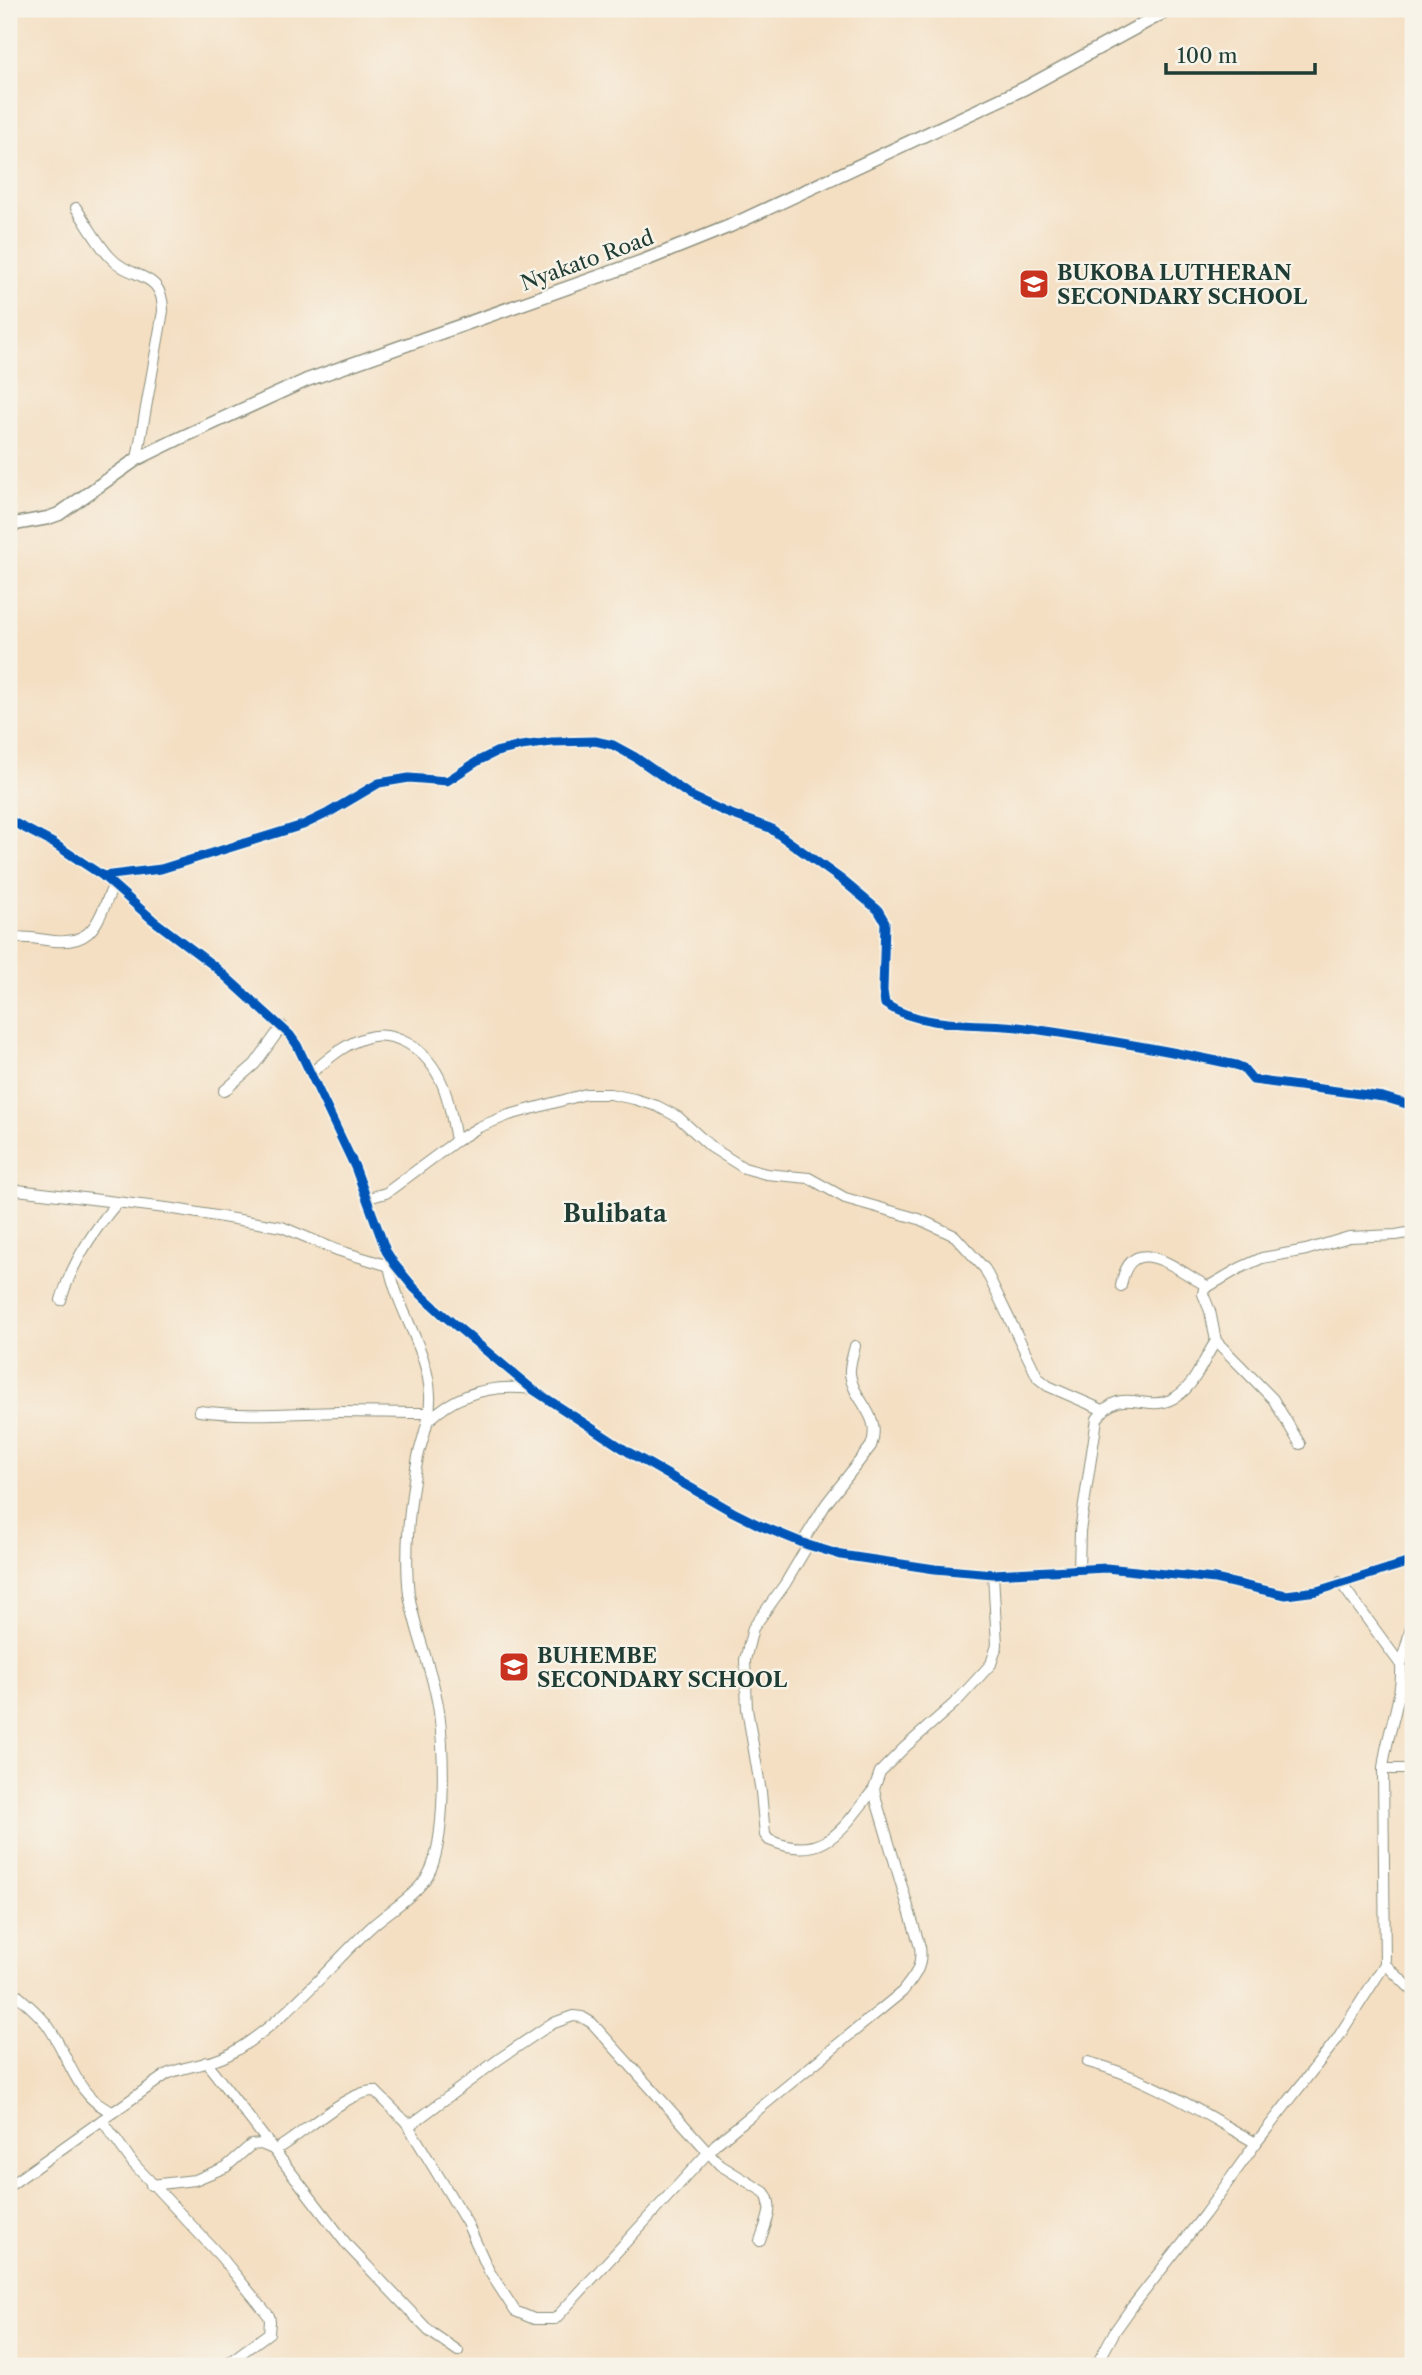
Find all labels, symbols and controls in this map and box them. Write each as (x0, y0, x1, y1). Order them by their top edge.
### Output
scale bar (1166, 32, 1315, 76)
text: 100 m (1177, 43, 1238, 68)
street label: Nyakato Road (517, 224, 657, 296)
place label: BUKOBA LUTHERAN SECONDARY SCHOOL (1057, 260, 1308, 309)
school or university icon: BUKOBA LUTHERAN SECONDARY SCHOOL (1017, 267, 1051, 301)
district label: Bulibata (563, 1199, 668, 1228)
place label: BUHEMBE SECONDARY SCHOOL (537, 1643, 788, 1692)
school or university icon: BUHEMBE SECONDARY SCHOOL (497, 1650, 531, 1684)

